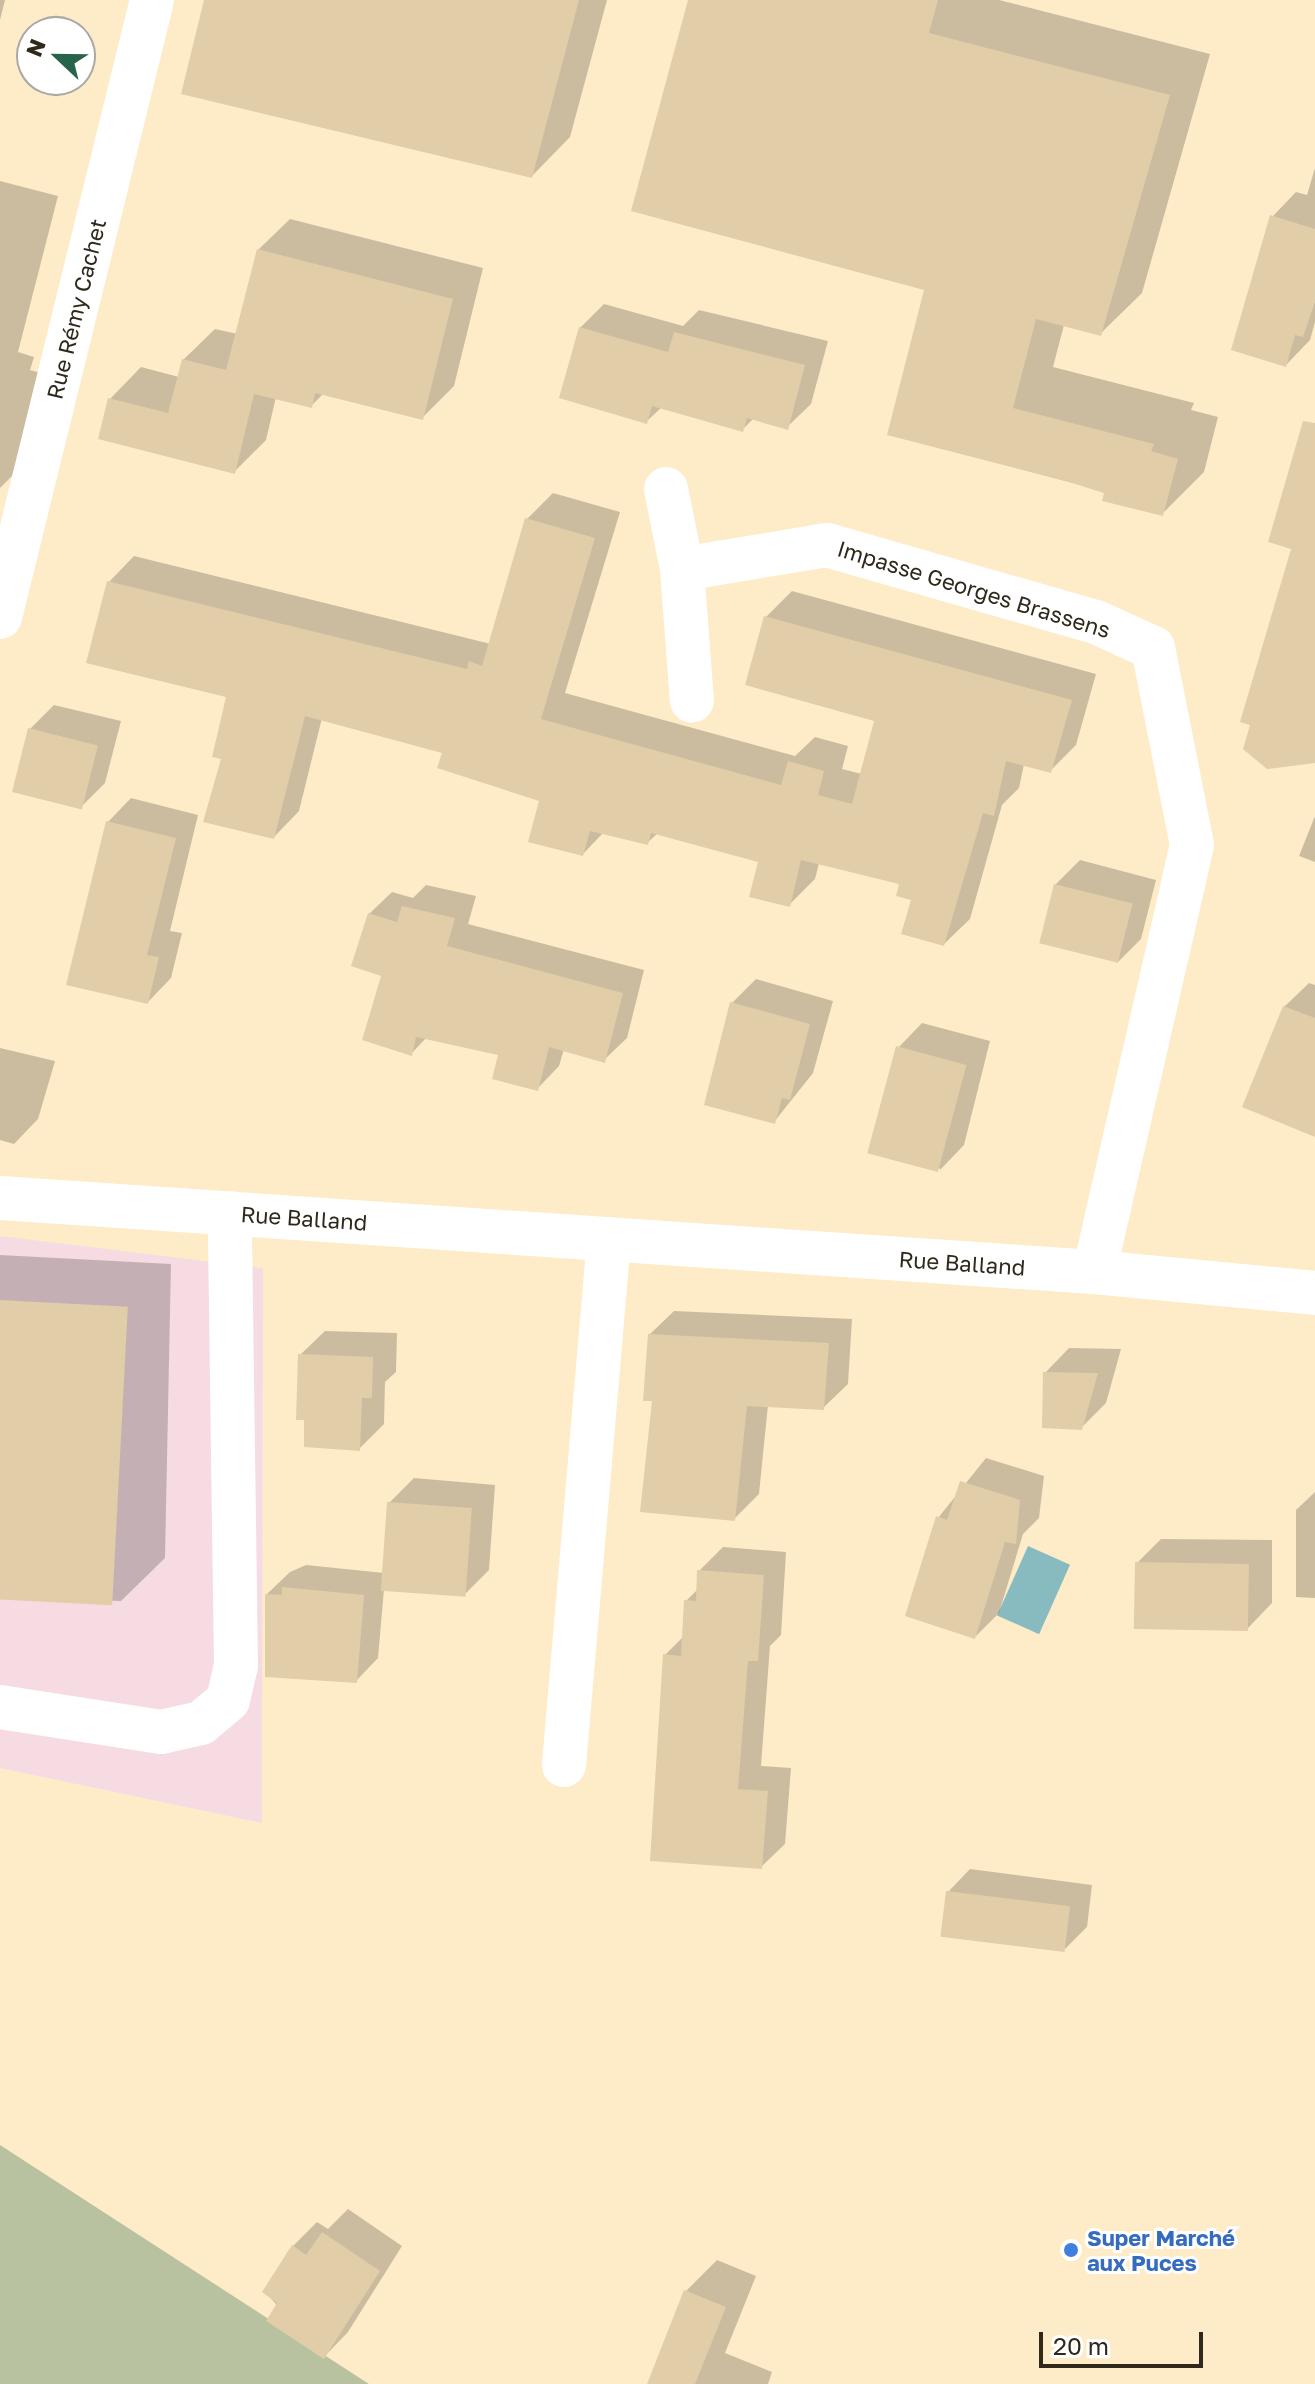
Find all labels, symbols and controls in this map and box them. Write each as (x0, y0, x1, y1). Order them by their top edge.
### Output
north arrow (16, 16, 96, 96)
text: N (19, 35, 51, 60)
street label: Rue Rémy Cachet (41, 216, 111, 402)
street label: Impasse Georges Brassens (834, 535, 1114, 643)
street label: Rue Balland (240, 1200, 368, 1236)
street label: Rue Balland (898, 1245, 1026, 1281)
place label: Super Marché aux Puces (1087, 2224, 1235, 2276)
marker: Super Marché aux Puces (1062, 2241, 1080, 2259)
scale bar (1043, 2316, 1207, 2366)
text: 20 m (1053, 2331, 1109, 2360)

